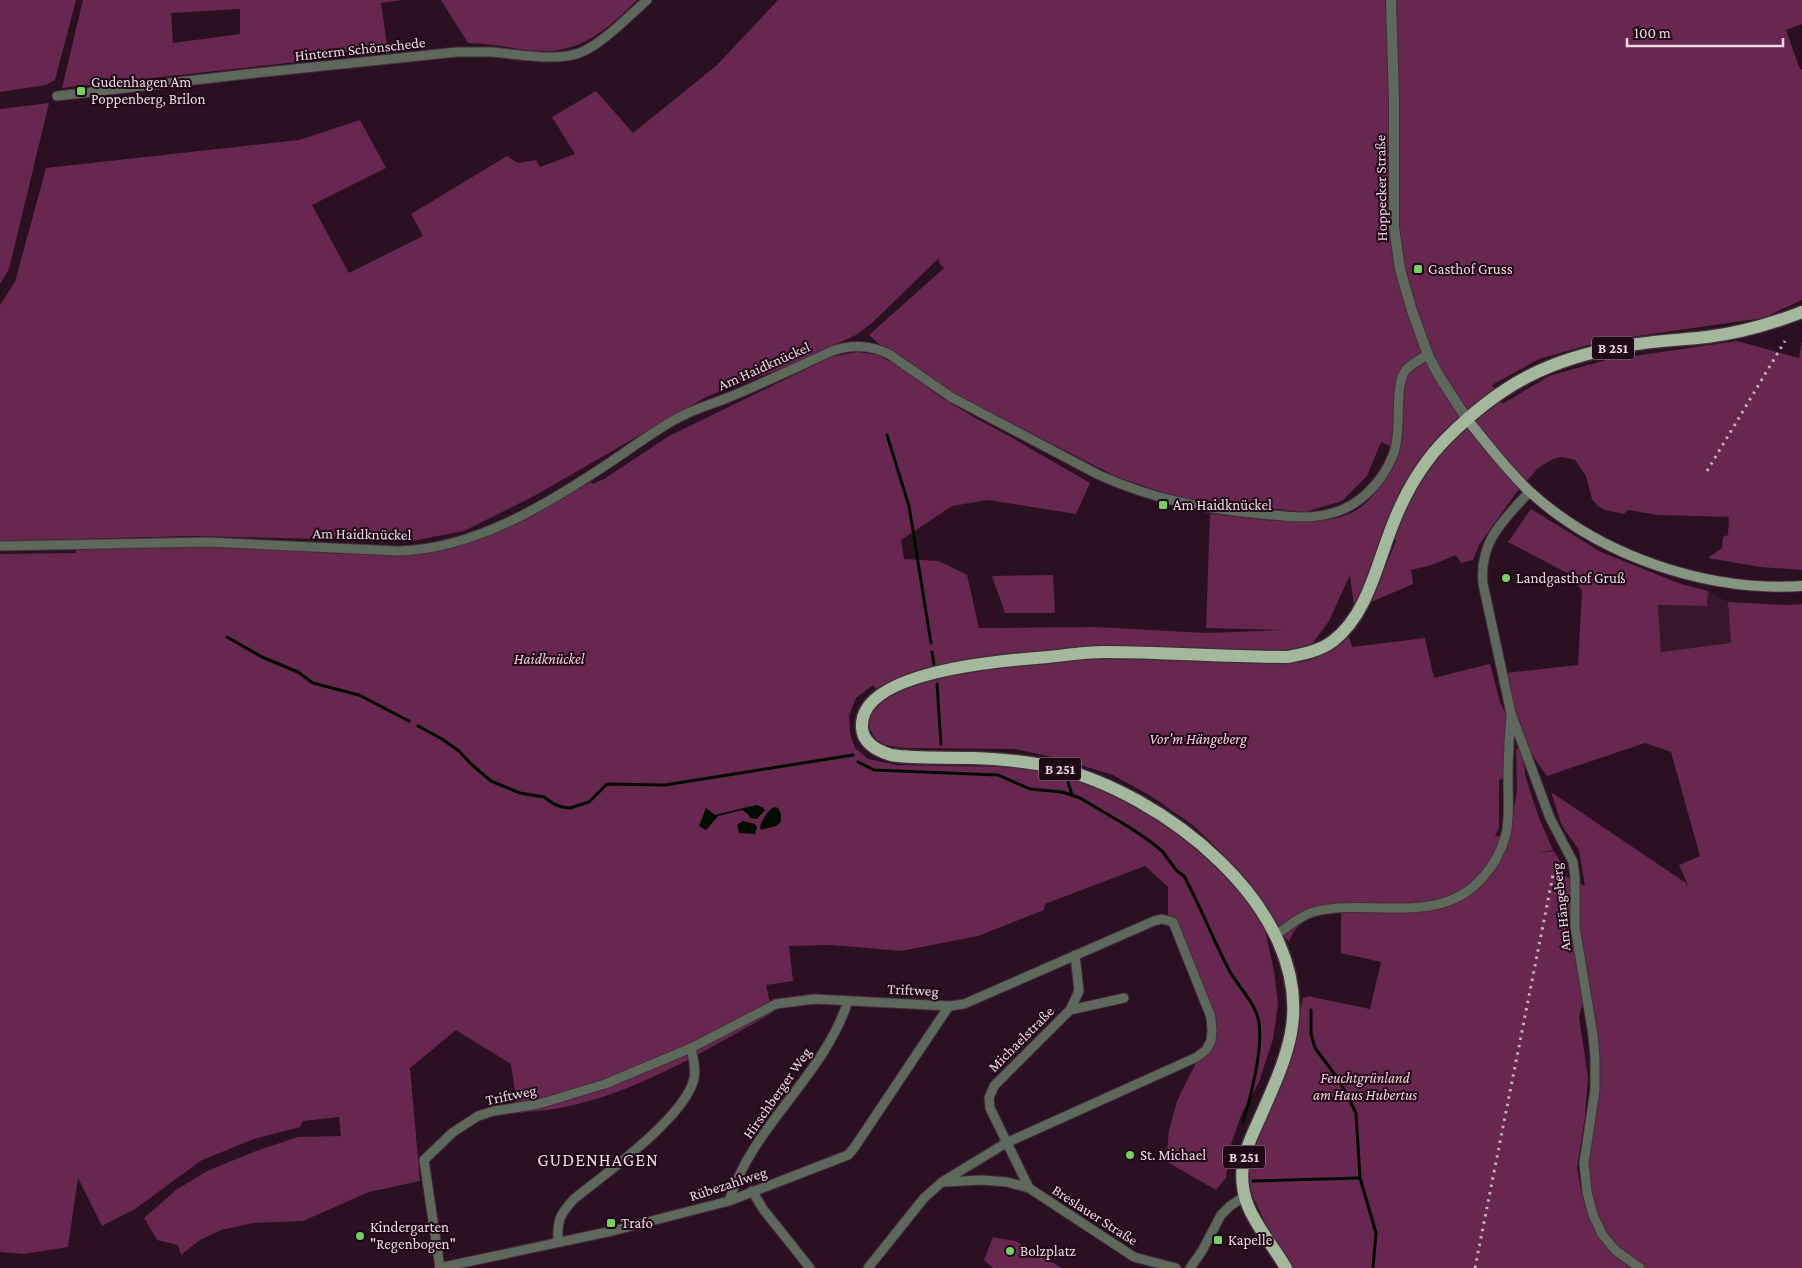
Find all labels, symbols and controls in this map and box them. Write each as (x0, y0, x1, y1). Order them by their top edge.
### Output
scale bar (1627, 15, 1783, 47)
text: 100 m (1634, 25, 1671, 41)
street label: Hinterm Schönschede (294, 34, 427, 64)
place label: Gudenhagen Am Poppenberg, Brilon (91, 74, 206, 108)
marker: Gudenhagen Am Poppenberg, Brilon (75, 85, 87, 97)
street label: Hoppecker Straße (1372, 134, 1391, 241)
place label: Gasthof Gruss (1428, 261, 1513, 277)
marker: Gasthof Gruss (1412, 263, 1424, 275)
road number: B 251 (1592, 336, 1634, 359)
street label: Am Haidknückel (716, 339, 812, 393)
place label: Am Haidknückel (1173, 497, 1272, 513)
marker: Am Haidknückel (1157, 499, 1169, 511)
street label: Am Haidknückel (312, 525, 412, 543)
place label: Landgasthof Gruß (1516, 570, 1626, 587)
marker: Landgasthof Gruß (1500, 572, 1512, 584)
park label: Haidknückel (514, 651, 585, 667)
park label: Vor'm Hängeberg (1149, 731, 1247, 748)
road number: B 251 (1039, 758, 1081, 781)
street label: Am Hängeberg (1548, 862, 1575, 952)
street label: Triftweg (887, 981, 939, 1000)
street label: Michaelstraße (985, 1003, 1057, 1075)
street label: Hirschberger Weg (740, 1044, 815, 1142)
park label: Feuchtgrünland am Haus Hubertus (1313, 1070, 1417, 1103)
street label: Triftweg (484, 1082, 538, 1109)
road number: B 251 (1223, 1146, 1265, 1168)
place label: St. Michael (1140, 1147, 1206, 1163)
marker: St. Michael (1124, 1149, 1136, 1161)
district label: GUDENHAGEN (537, 1150, 659, 1170)
street label: Rübezahlweg (687, 1164, 769, 1205)
street label: Breslauer Straße (1049, 1182, 1141, 1249)
place label: Trafo (621, 1215, 653, 1231)
marker: Trafo (605, 1217, 617, 1229)
place label: Kindergarten "Regenbogen" (370, 1219, 456, 1253)
marker: Kindergarten "Regenbogen" (354, 1230, 366, 1242)
place label: Kapelle (1228, 1232, 1273, 1249)
marker: Kapelle (1212, 1234, 1224, 1246)
place label: Bolzplatz (1020, 1243, 1076, 1260)
marker: Bolzplatz (1004, 1245, 1016, 1257)

